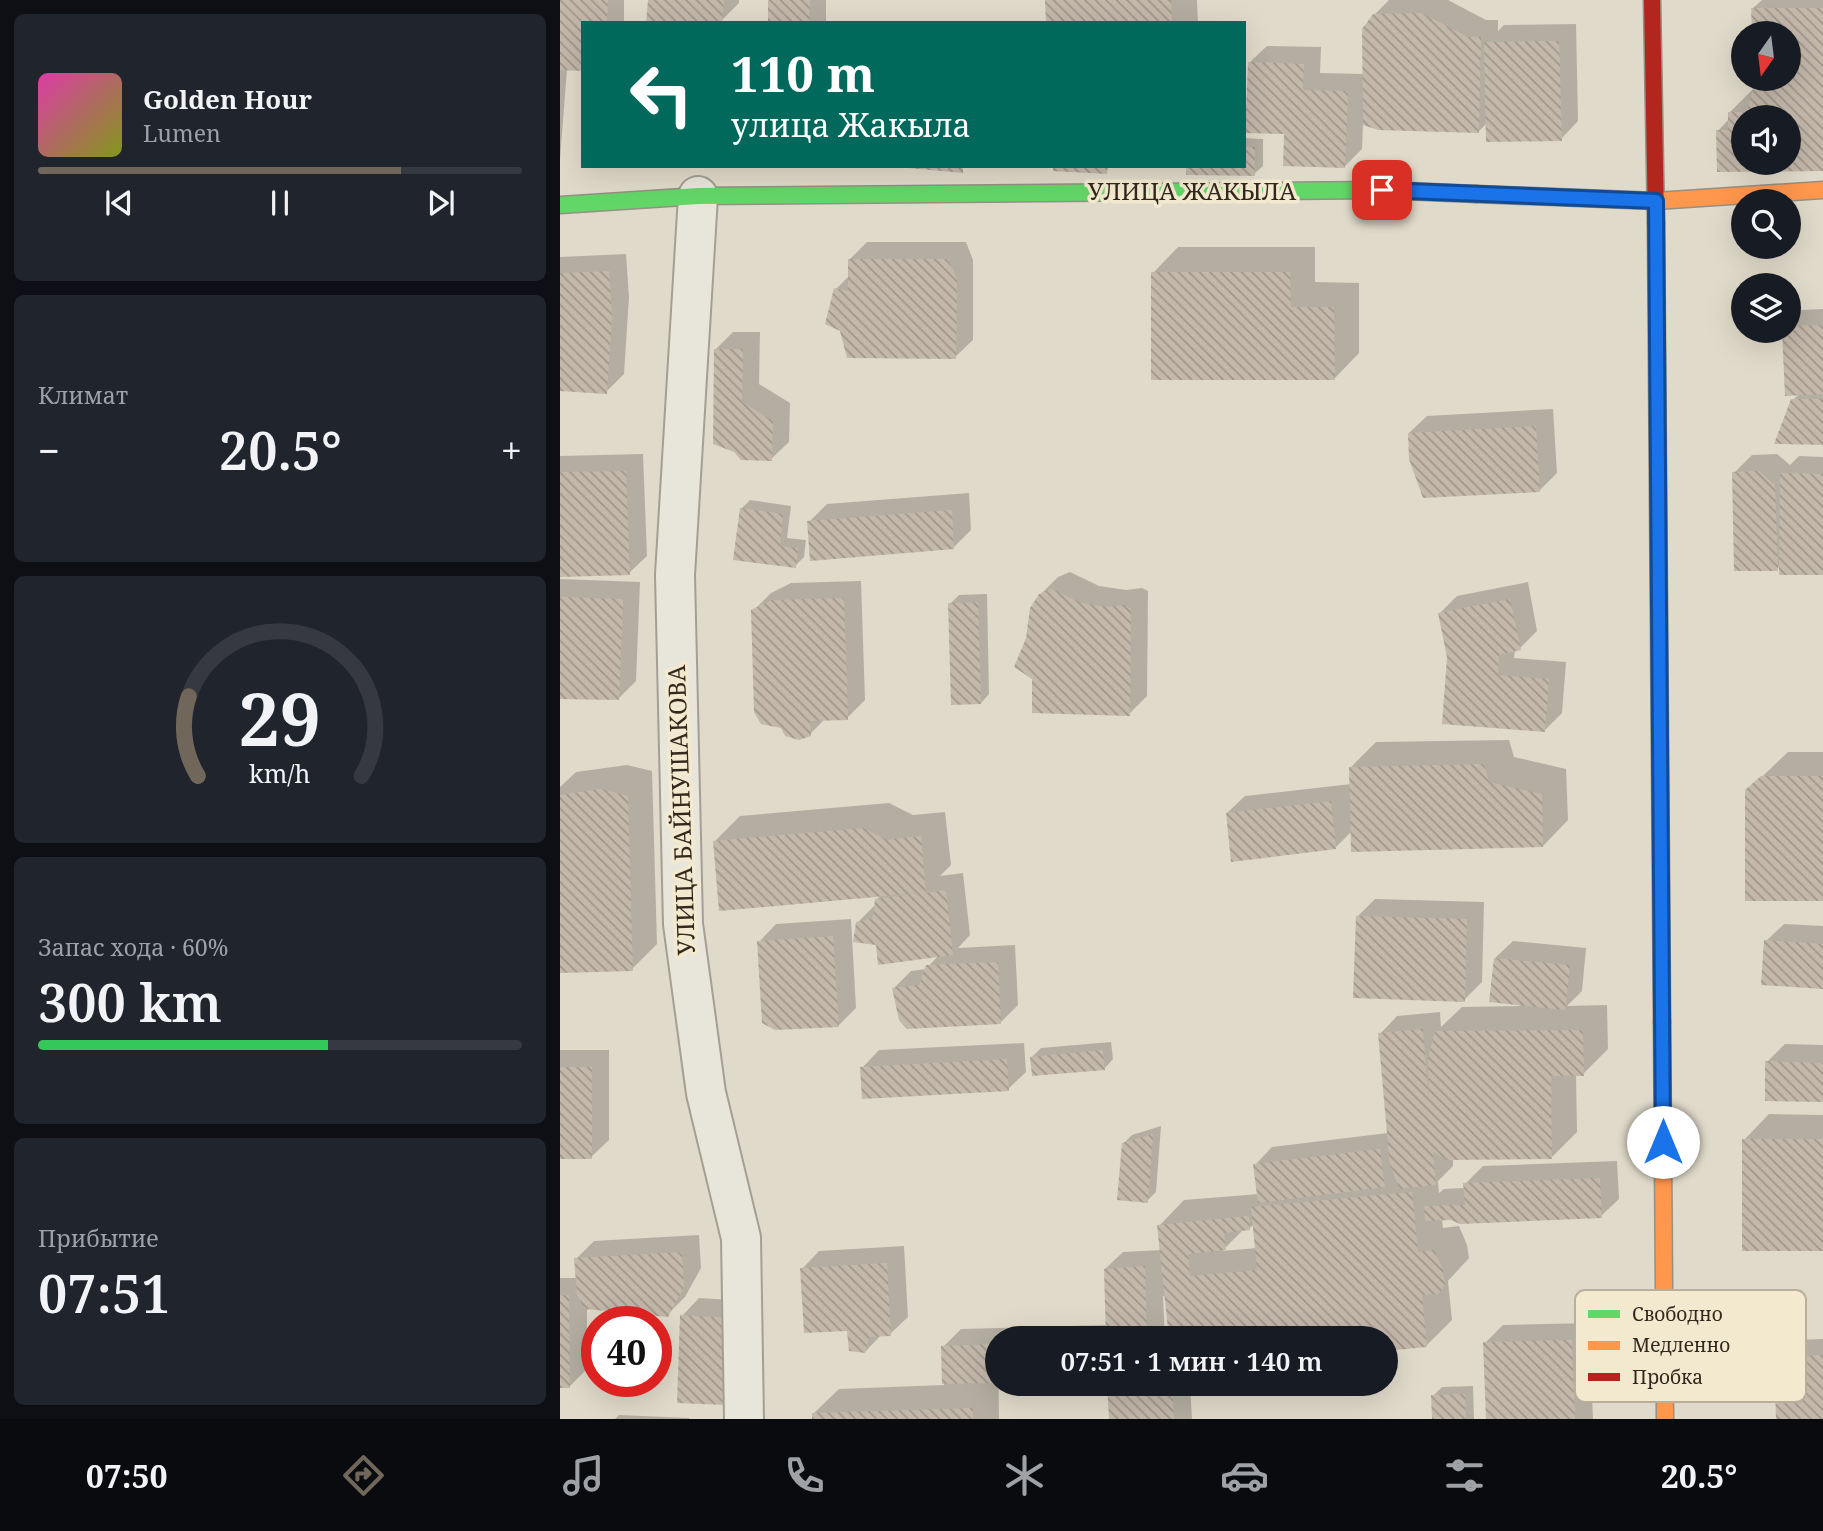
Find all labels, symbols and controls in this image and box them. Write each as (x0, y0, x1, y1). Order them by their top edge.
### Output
north arrow (1731, 21, 1801, 91)
map controls (1731, 21, 1801, 343)
text: 110 m (731, 40, 875, 106)
icon: left (616, 49, 707, 140)
text: Golden Hour (143, 81, 312, 117)
text: улица Жакыла (731, 103, 971, 146)
button: sound (1731, 105, 1801, 175)
text: Lumen (143, 117, 221, 149)
pin (1352, 160, 1412, 220)
icon: arrive (1363, 171, 1401, 209)
street label: УЛИЦА ЖАКЫЛА (1088, 174, 1296, 207)
icon: previous (100, 184, 138, 222)
icon: pause (261, 184, 299, 222)
icon: next (422, 184, 460, 222)
button: search (1731, 189, 1801, 259)
button: layers (1731, 273, 1801, 343)
text: Климат (38, 379, 128, 411)
text: 20.5° (219, 414, 342, 485)
text: − (38, 424, 60, 476)
text: + (501, 424, 522, 476)
street label: УЛИЦА БАЙНУШАКОВА (659, 664, 702, 956)
text: 29 (239, 668, 321, 767)
text: km/h (249, 755, 311, 789)
text: Запас хода · 60% (38, 931, 228, 963)
text: 300 km (38, 966, 222, 1037)
position arrow (1626, 1105, 1700, 1179)
text: Прибытие (38, 1222, 159, 1254)
text: 07:51 (38, 1257, 171, 1328)
legend (1575, 1290, 1806, 1402)
text: Свободно (1632, 1301, 1723, 1327)
speed limit sign: 40 (581, 1306, 672, 1397)
text: Медленно (1632, 1332, 1730, 1358)
text: 07:51 · 1 мин · 140 m (1060, 1343, 1323, 1379)
text: Пробка (1632, 1364, 1703, 1390)
icon: directions (339, 1451, 388, 1500)
icon: music (559, 1451, 608, 1500)
icon: phone (780, 1451, 829, 1500)
icon: climate (1000, 1451, 1049, 1500)
icon: car (1220, 1451, 1269, 1500)
icon: filters (1440, 1451, 1489, 1500)
text: 07:50 (86, 1454, 168, 1497)
text: 20.5° (1661, 1454, 1737, 1497)

